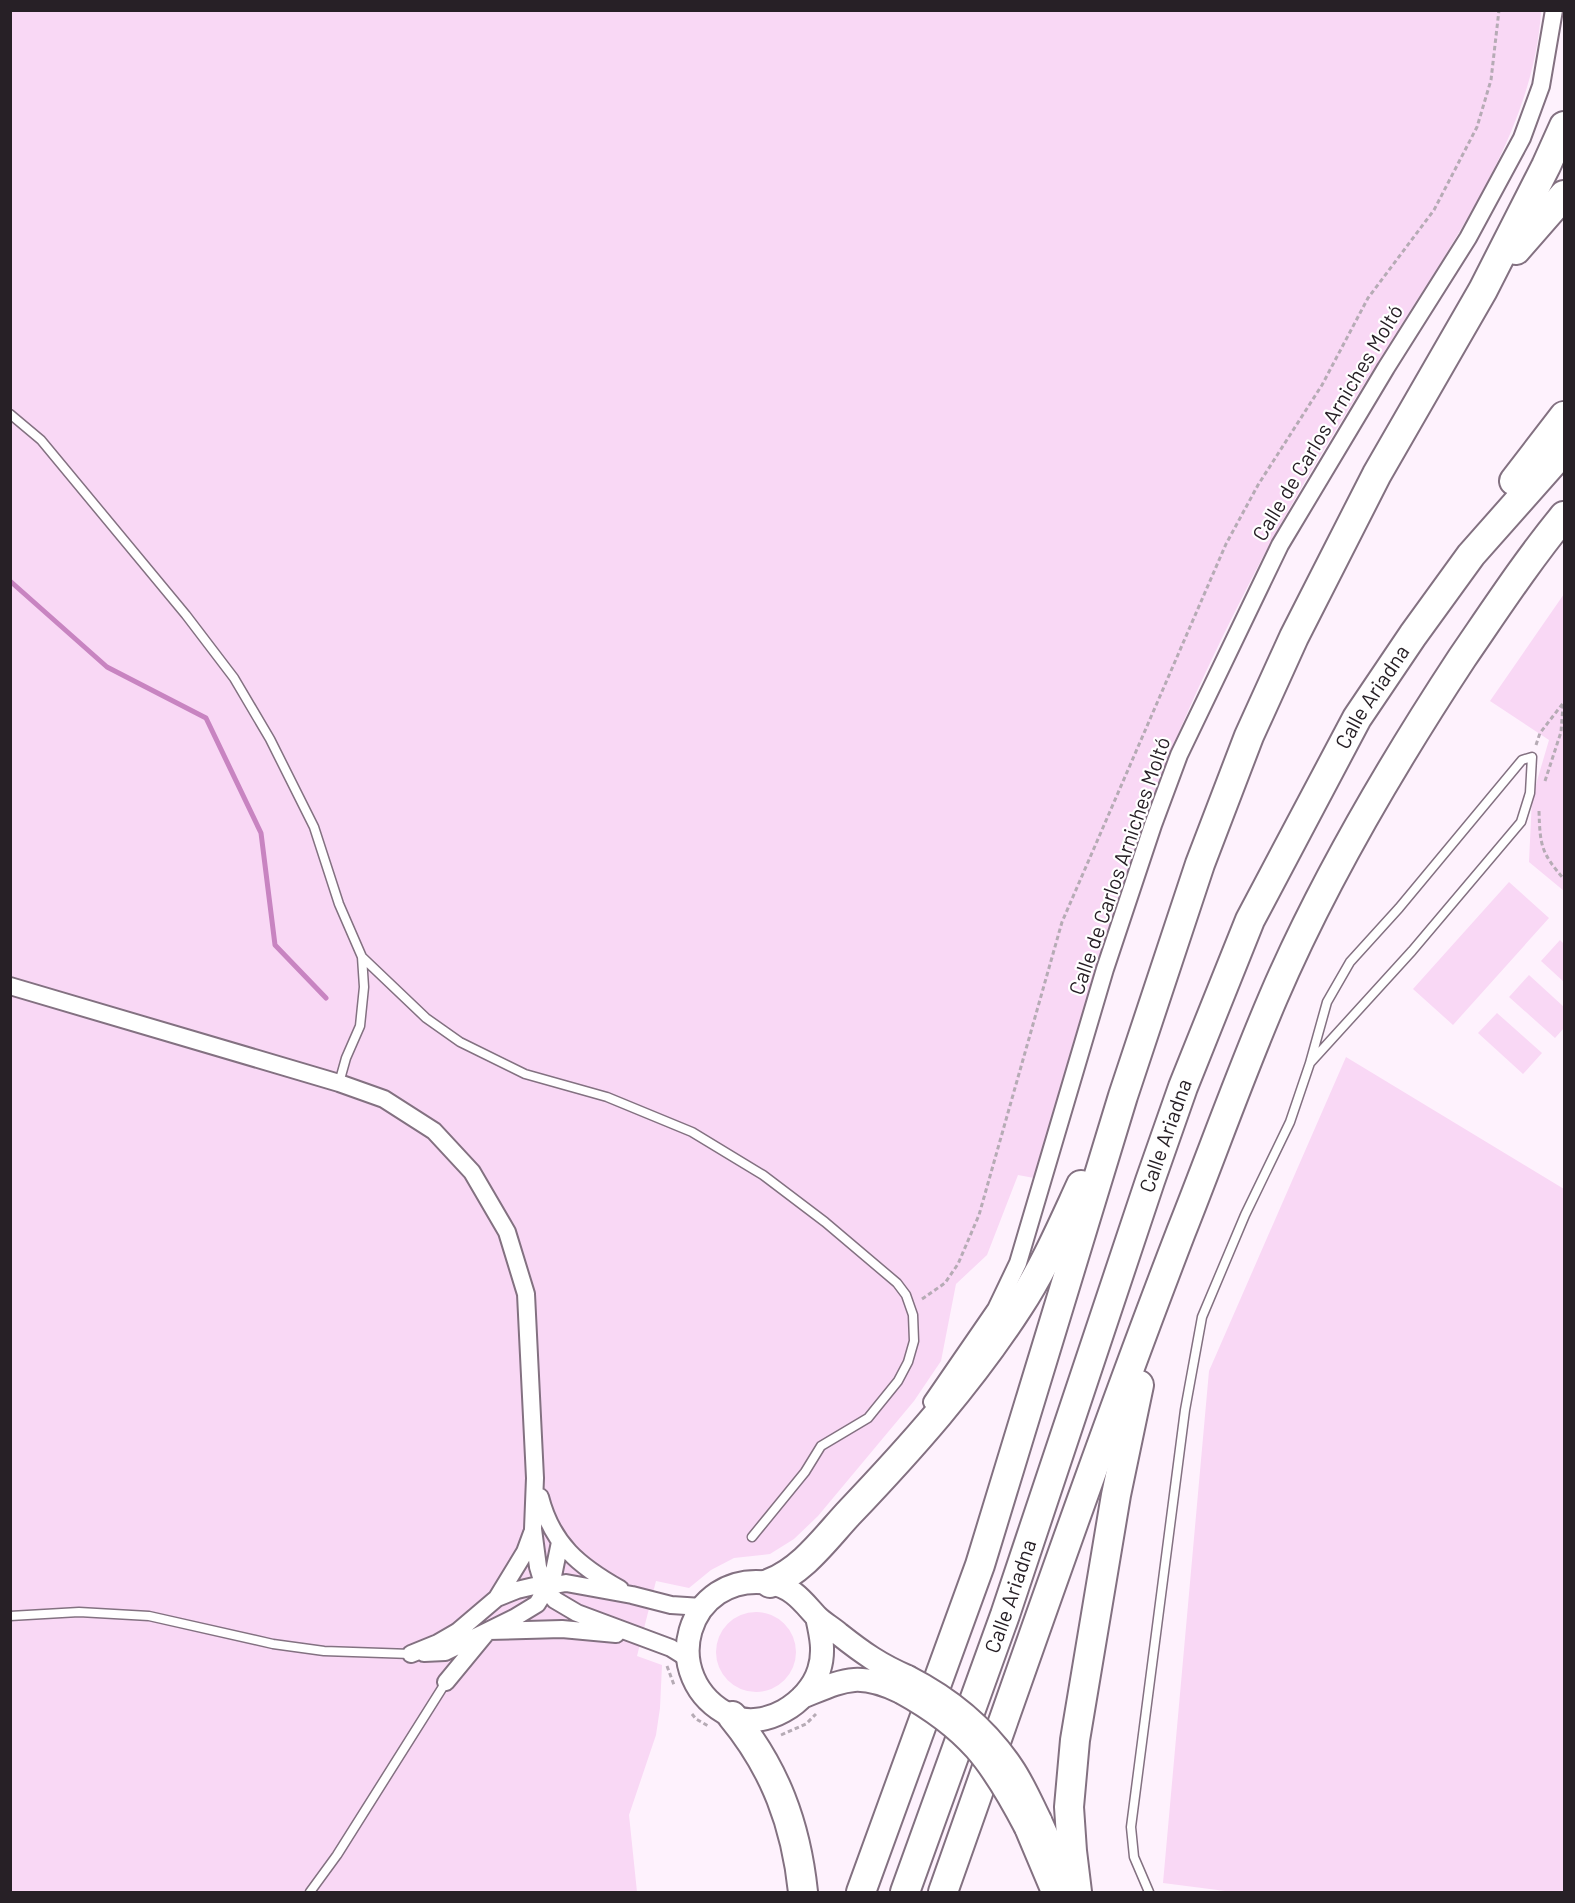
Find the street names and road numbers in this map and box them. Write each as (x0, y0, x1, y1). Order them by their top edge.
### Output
street label: Calle de Carlos Arniches Moltó (1246, 300, 1407, 545)
street label: Calle Ariadna (1329, 640, 1414, 753)
street label: Calle de Carlos Arniches Moltó (1063, 733, 1175, 998)
street label: Calle Ariadna (1133, 1075, 1196, 1195)
street label: Calle Ariadna (978, 1536, 1040, 1656)

